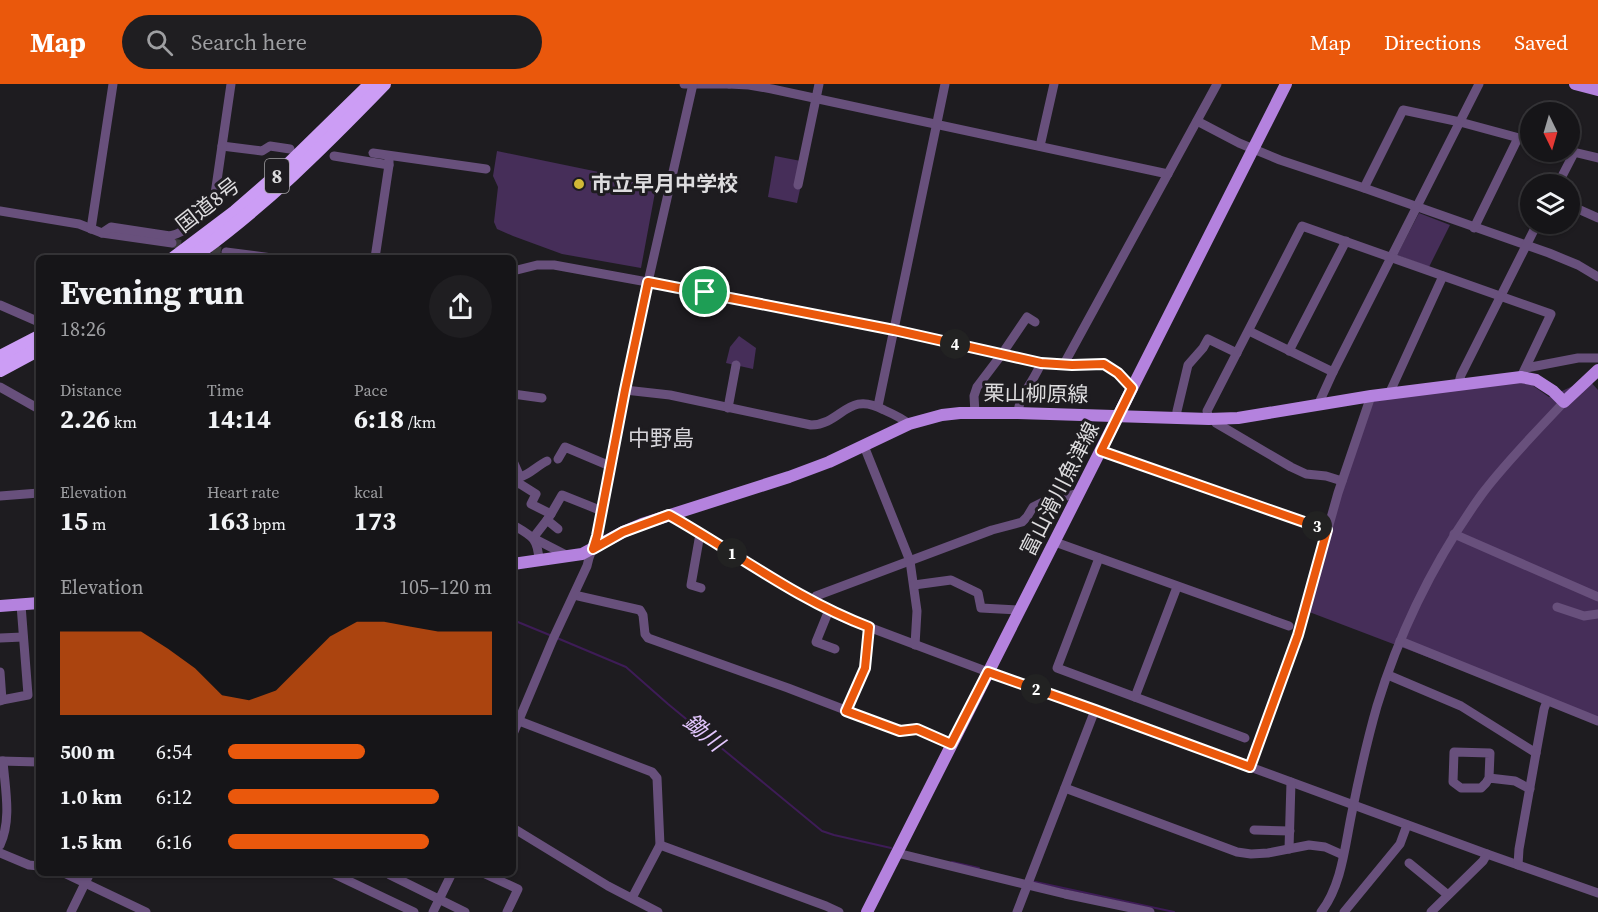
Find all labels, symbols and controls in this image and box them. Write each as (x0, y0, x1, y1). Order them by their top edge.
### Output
search box (122, 15, 542, 69)
text: Map (30, 23, 86, 61)
icon: search (143, 26, 176, 59)
text: Search here (191, 27, 307, 57)
text: Map (1310, 28, 1351, 57)
text: Directions (1384, 28, 1481, 57)
text: Saved (1514, 28, 1568, 57)
north arrow (1520, 102, 1580, 162)
map controls (1520, 102, 1580, 234)
road number: 8 (265, 159, 289, 193)
place label: 市立早月中学校 (591, 169, 738, 198)
street label: 国道8号 (170, 171, 246, 239)
button: layers (1520, 174, 1580, 234)
marker: 市立早月中学校 (572, 177, 586, 191)
pin (679, 266, 730, 317)
text: Evening run (60, 270, 244, 315)
button: share (429, 275, 492, 338)
icon: arrive (688, 275, 721, 308)
text: 18:26 (60, 315, 106, 343)
pin: 4 (940, 329, 970, 359)
text: 4 (951, 333, 959, 355)
street label: 栗山柳原線 (983, 378, 1089, 409)
text: Distance (60, 379, 122, 401)
text: Time (207, 379, 244, 401)
text: Pace (354, 379, 388, 401)
text: 2.26 (60, 401, 110, 437)
text: 14:14 (207, 401, 271, 437)
text: 6:18 (354, 401, 404, 437)
text: km (110, 411, 137, 433)
text: /km (404, 411, 436, 433)
street label: 富山滑川魚津線 (1013, 417, 1106, 561)
district label: 中野島 (628, 423, 694, 453)
text: Elevation (60, 481, 127, 503)
text: Heart rate (207, 481, 279, 503)
text: kcal (354, 481, 383, 503)
text: 15 (60, 503, 88, 539)
text: 163 (207, 503, 249, 539)
text: 173 (354, 503, 396, 539)
pin: 3 (1302, 511, 1332, 541)
text: m (88, 513, 106, 535)
text: bpm (249, 513, 286, 535)
text: 3 (1313, 515, 1321, 537)
pin: 1 (717, 538, 747, 568)
text: 1 (728, 542, 736, 564)
text: Elevation (60, 573, 144, 601)
text: 105–120 m (399, 573, 492, 601)
pin: 2 (1021, 674, 1051, 704)
text: 2 (1032, 678, 1040, 700)
water label: 鋤川 (677, 706, 732, 759)
text: 500 m (60, 738, 115, 766)
text: 6:54 (156, 738, 192, 766)
text: 1.0 km (60, 783, 122, 811)
text: 6:12 (156, 783, 192, 811)
text: 1.5 km (60, 828, 122, 856)
text: 6:16 (156, 828, 192, 856)

